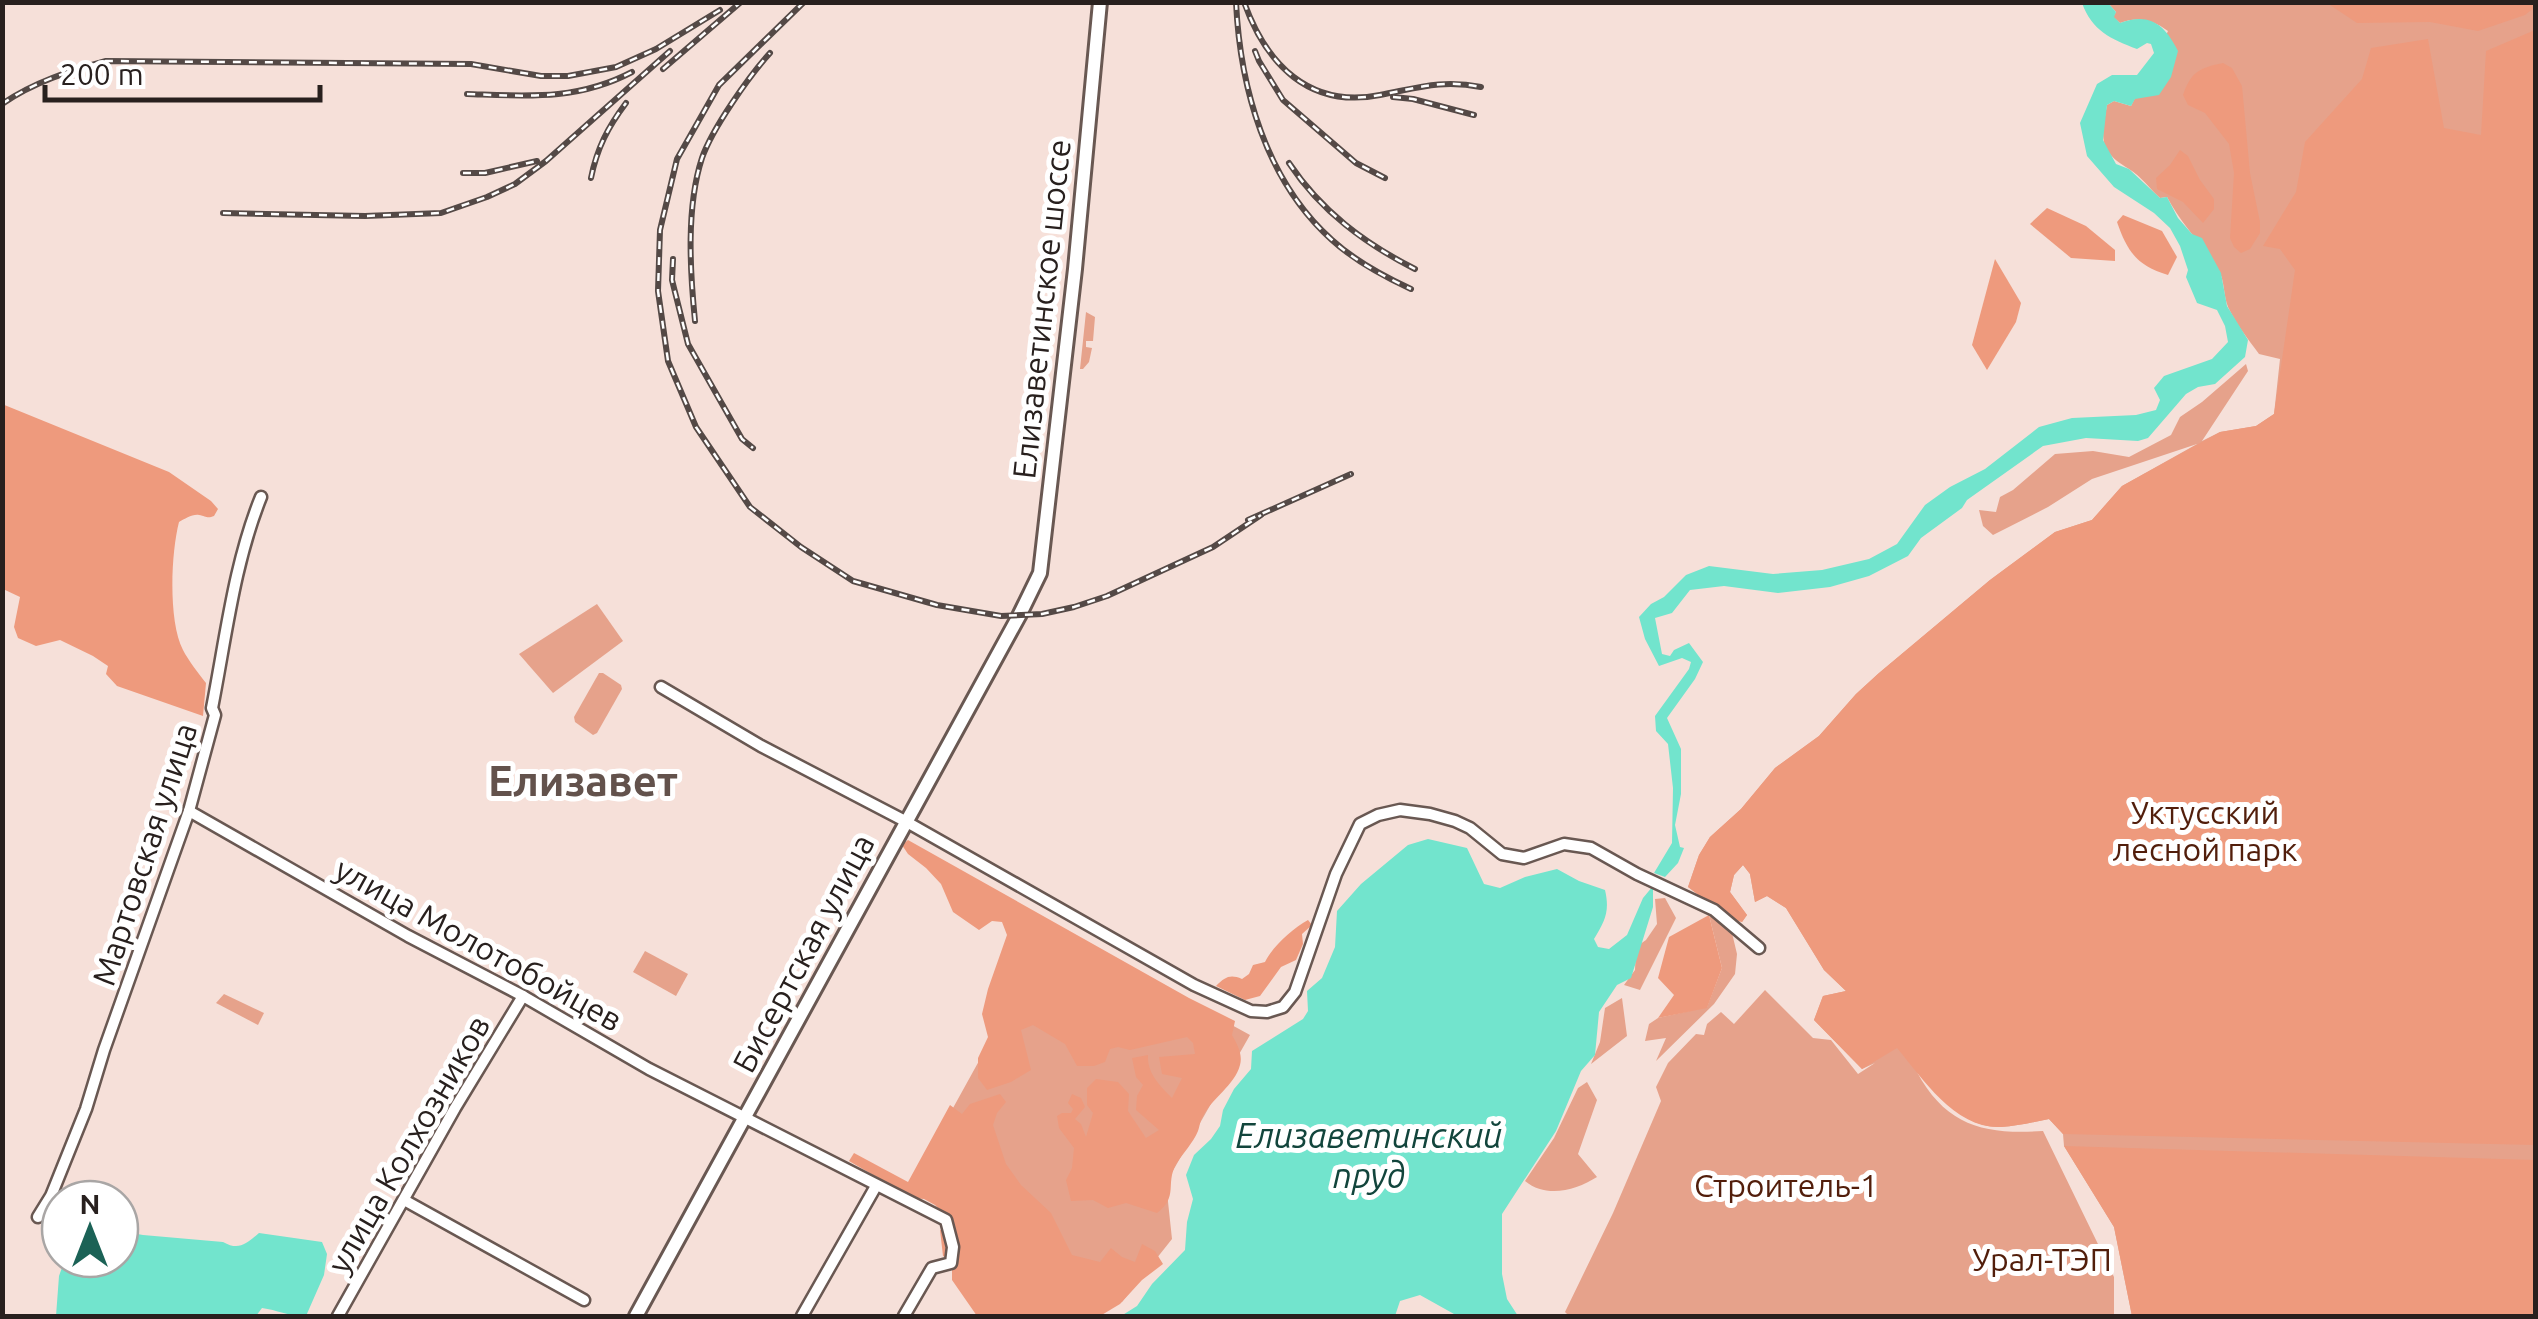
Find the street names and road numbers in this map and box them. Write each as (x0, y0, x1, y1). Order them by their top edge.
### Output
street label: Елизаветинское шоссе (1005, 138, 1077, 480)
street label: Мартовская улица (85, 718, 203, 990)
street label: Бисертская улица (725, 828, 881, 1078)
street label: улица Молотобойцев (329, 850, 629, 1038)
street label: улица Колхозников (320, 1009, 496, 1279)

